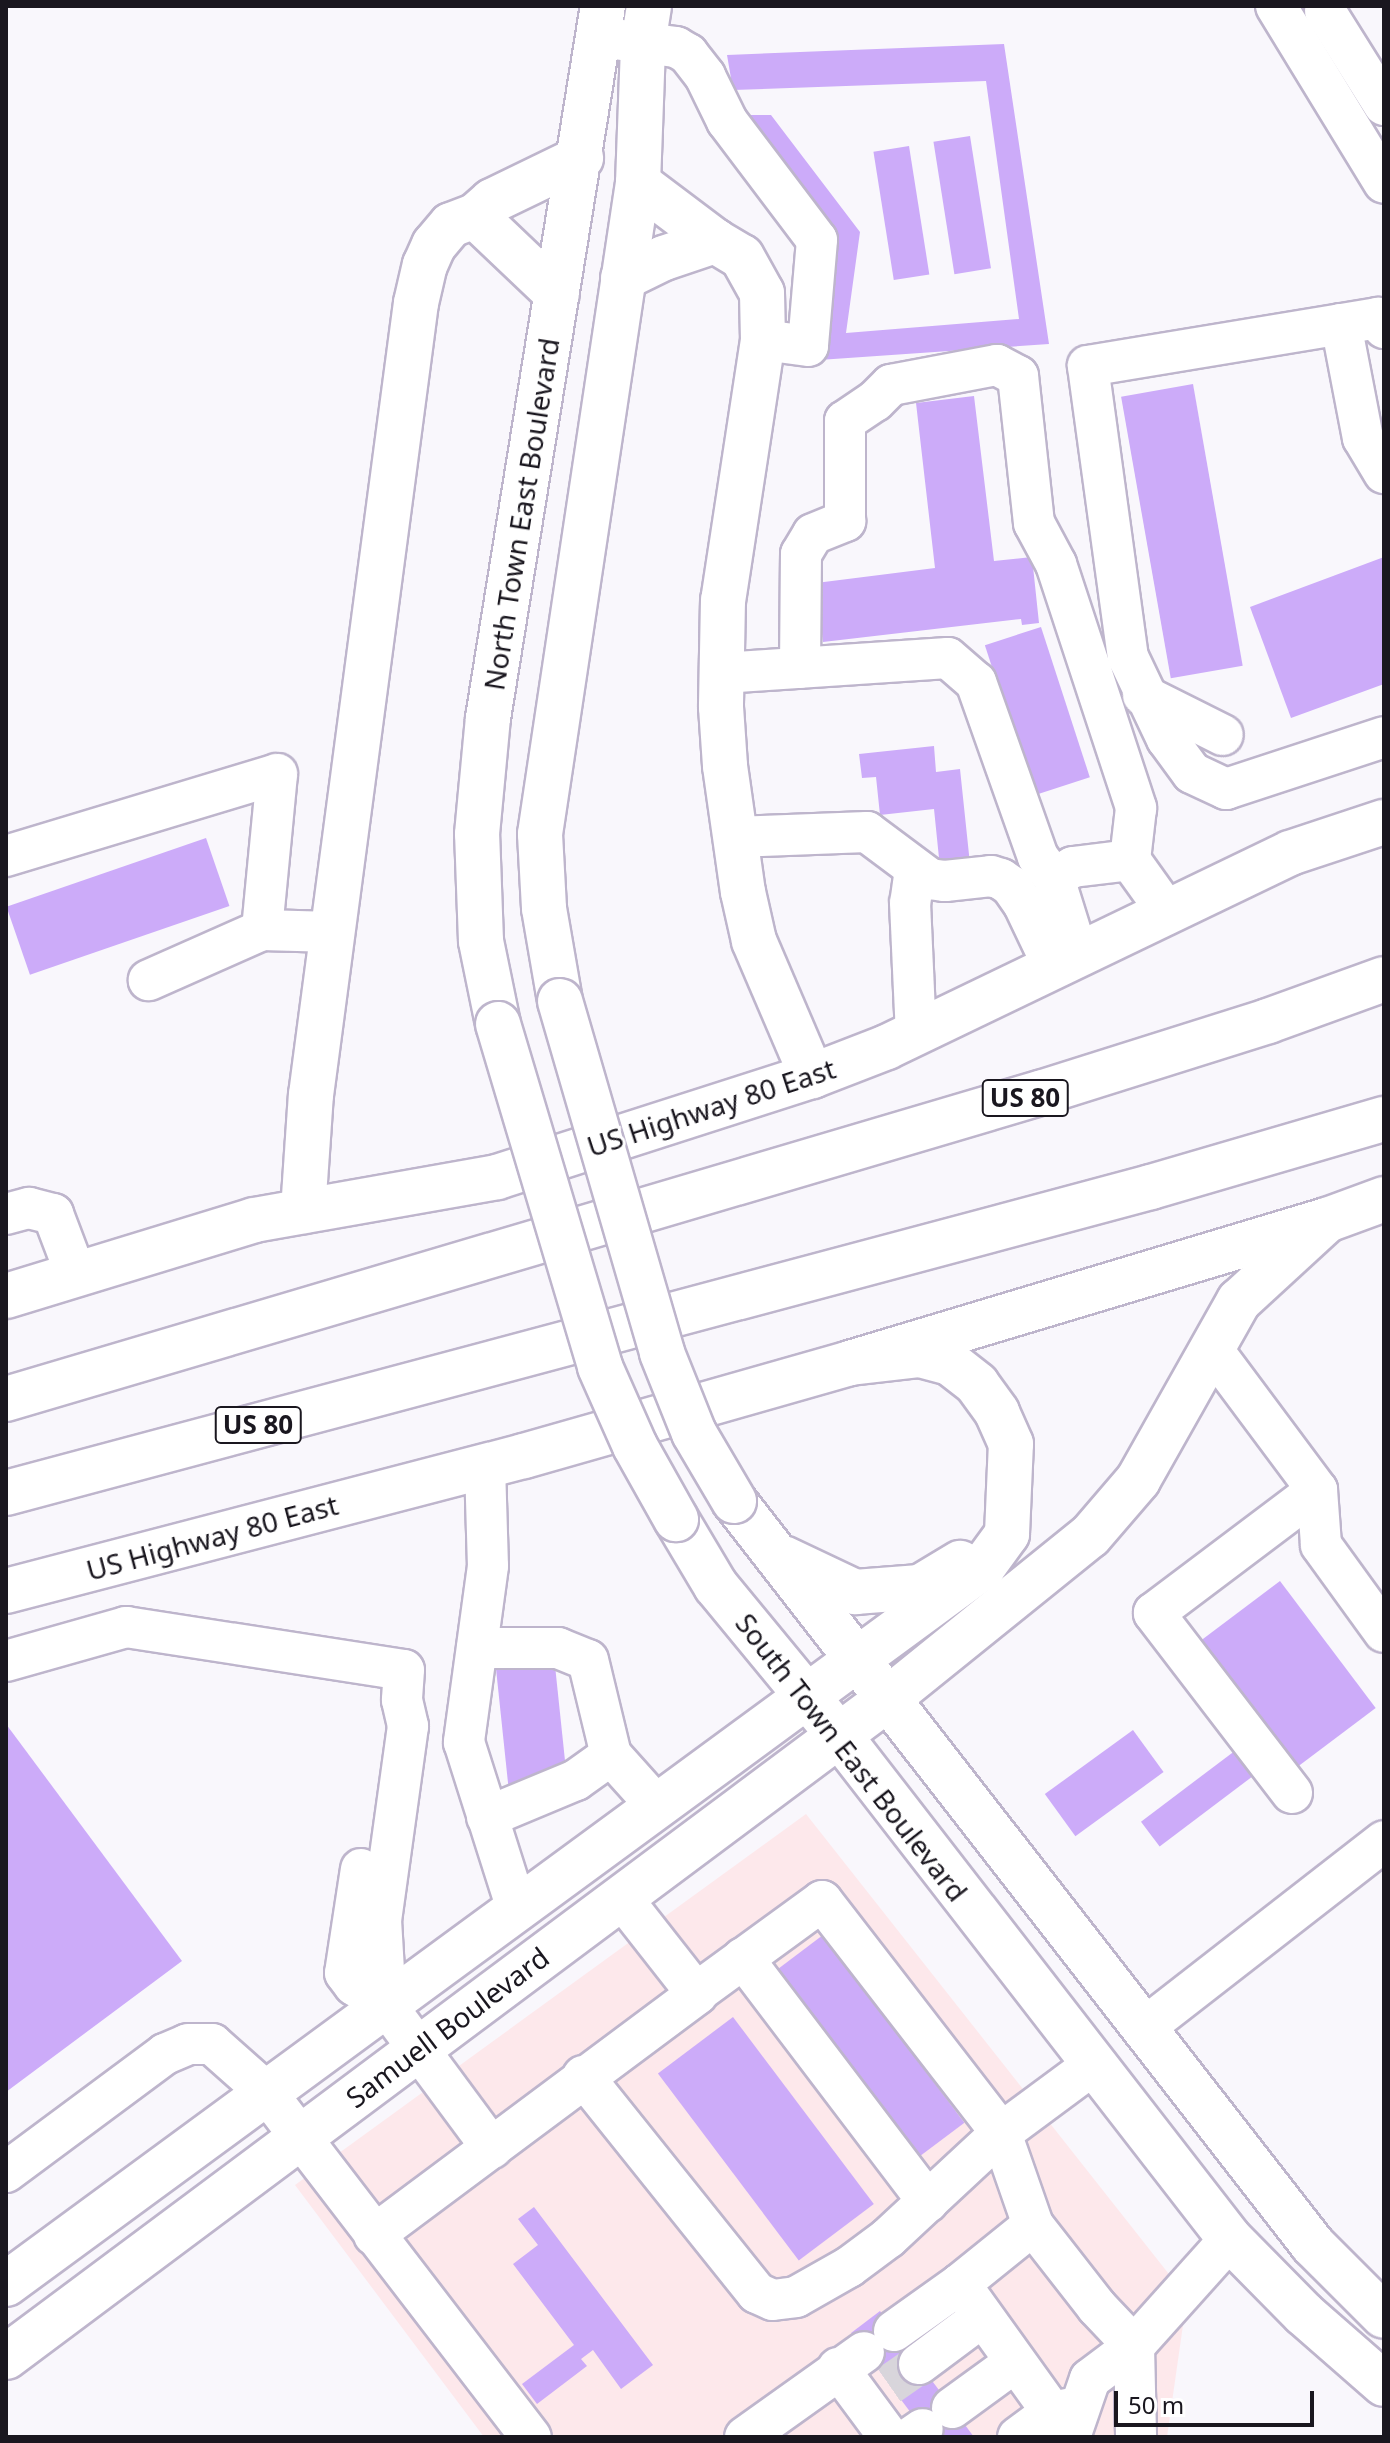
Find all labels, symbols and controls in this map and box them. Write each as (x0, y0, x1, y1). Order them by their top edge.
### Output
street label: North Town East Boulevard (477, 335, 565, 693)
street label: US Highway 80 East (583, 1051, 839, 1163)
road number: US 80 (981, 1076, 1069, 1120)
road number: US 80 (214, 1403, 302, 1447)
street label: US Highway 80 East (83, 1487, 341, 1587)
street label: South Town East Boulevard (729, 1606, 975, 1908)
street label: Samuell Boulevard (339, 1940, 555, 2114)
scale bar (1118, 2375, 1318, 2425)
text: 50 m (1128, 2388, 1184, 2421)

